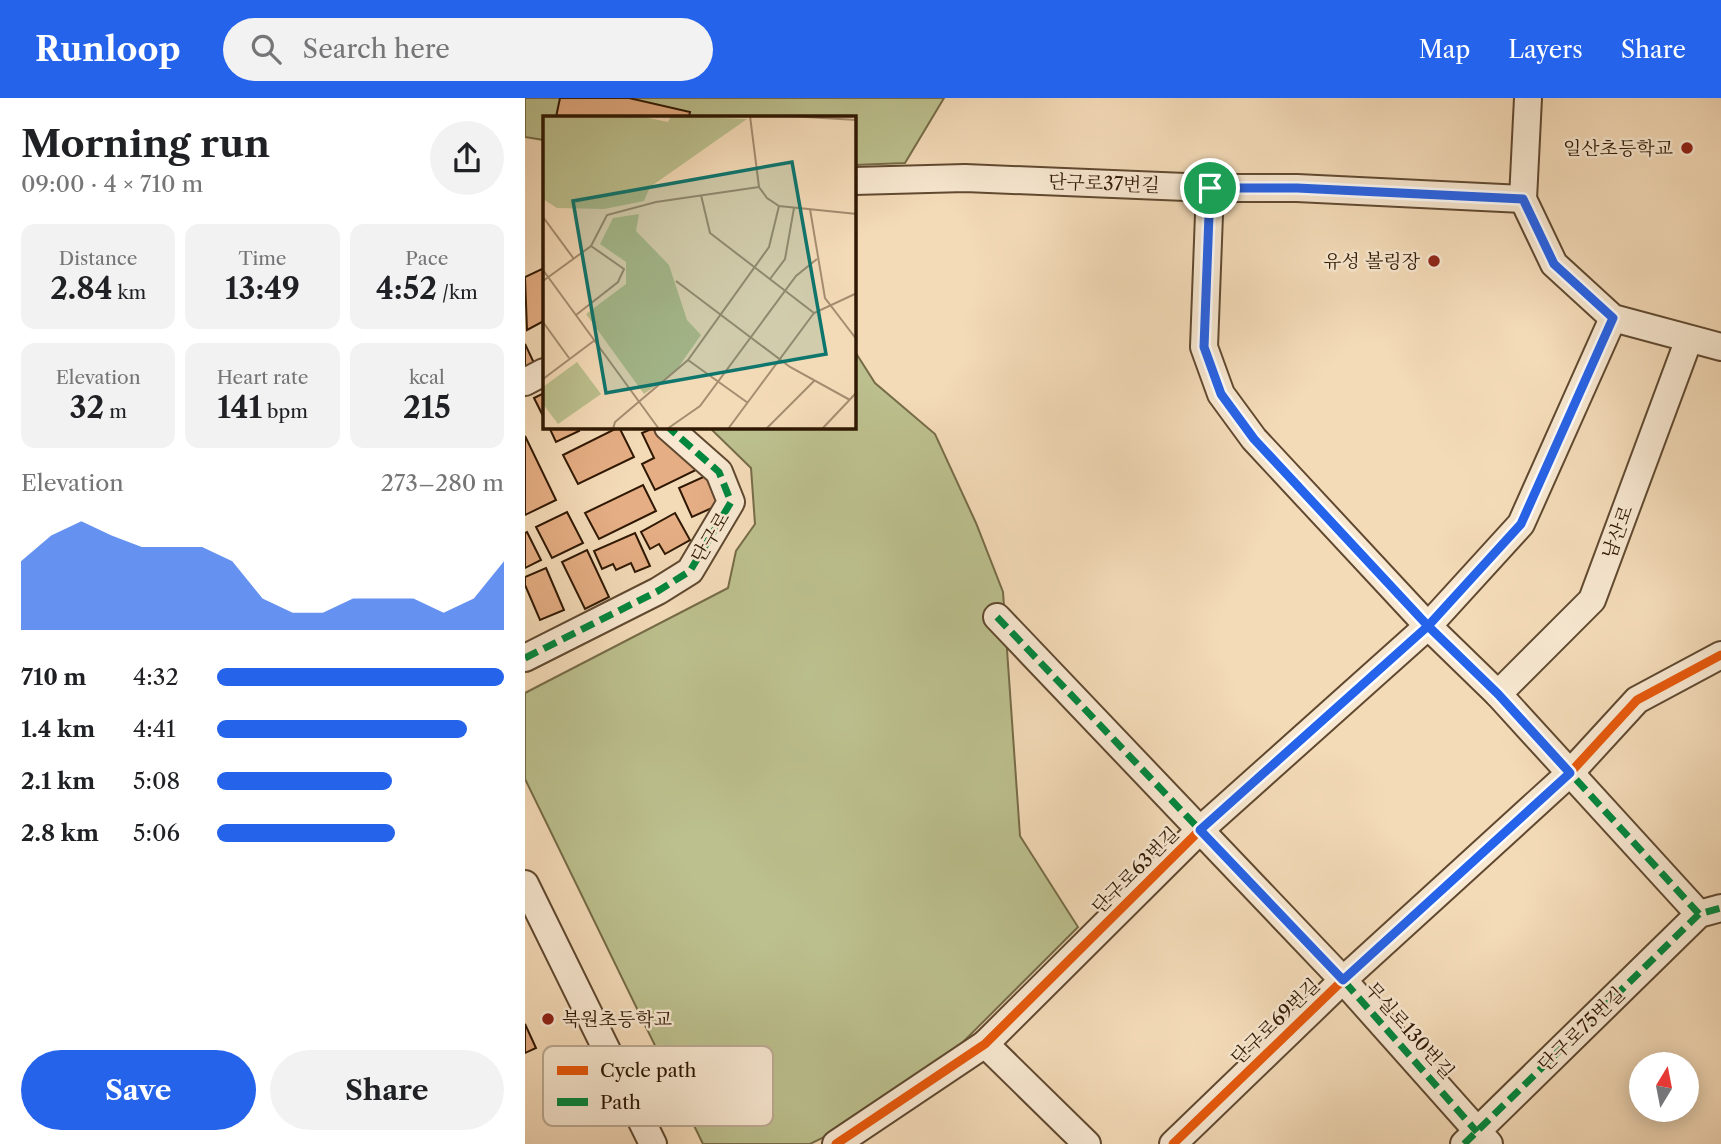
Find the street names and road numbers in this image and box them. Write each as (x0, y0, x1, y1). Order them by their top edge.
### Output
street label: 단구로37번길 (1048, 170, 1160, 197)
street label: 남산로 (1597, 502, 1638, 562)
street label: 단구로 (686, 508, 734, 567)
street label: 단구로63번길 (1087, 822, 1184, 919)
street label: 단구로69번길 (1226, 973, 1324, 1069)
street label: 무실로130번길 (1360, 977, 1459, 1083)
street label: 단구로75번길 (1533, 982, 1629, 1076)

